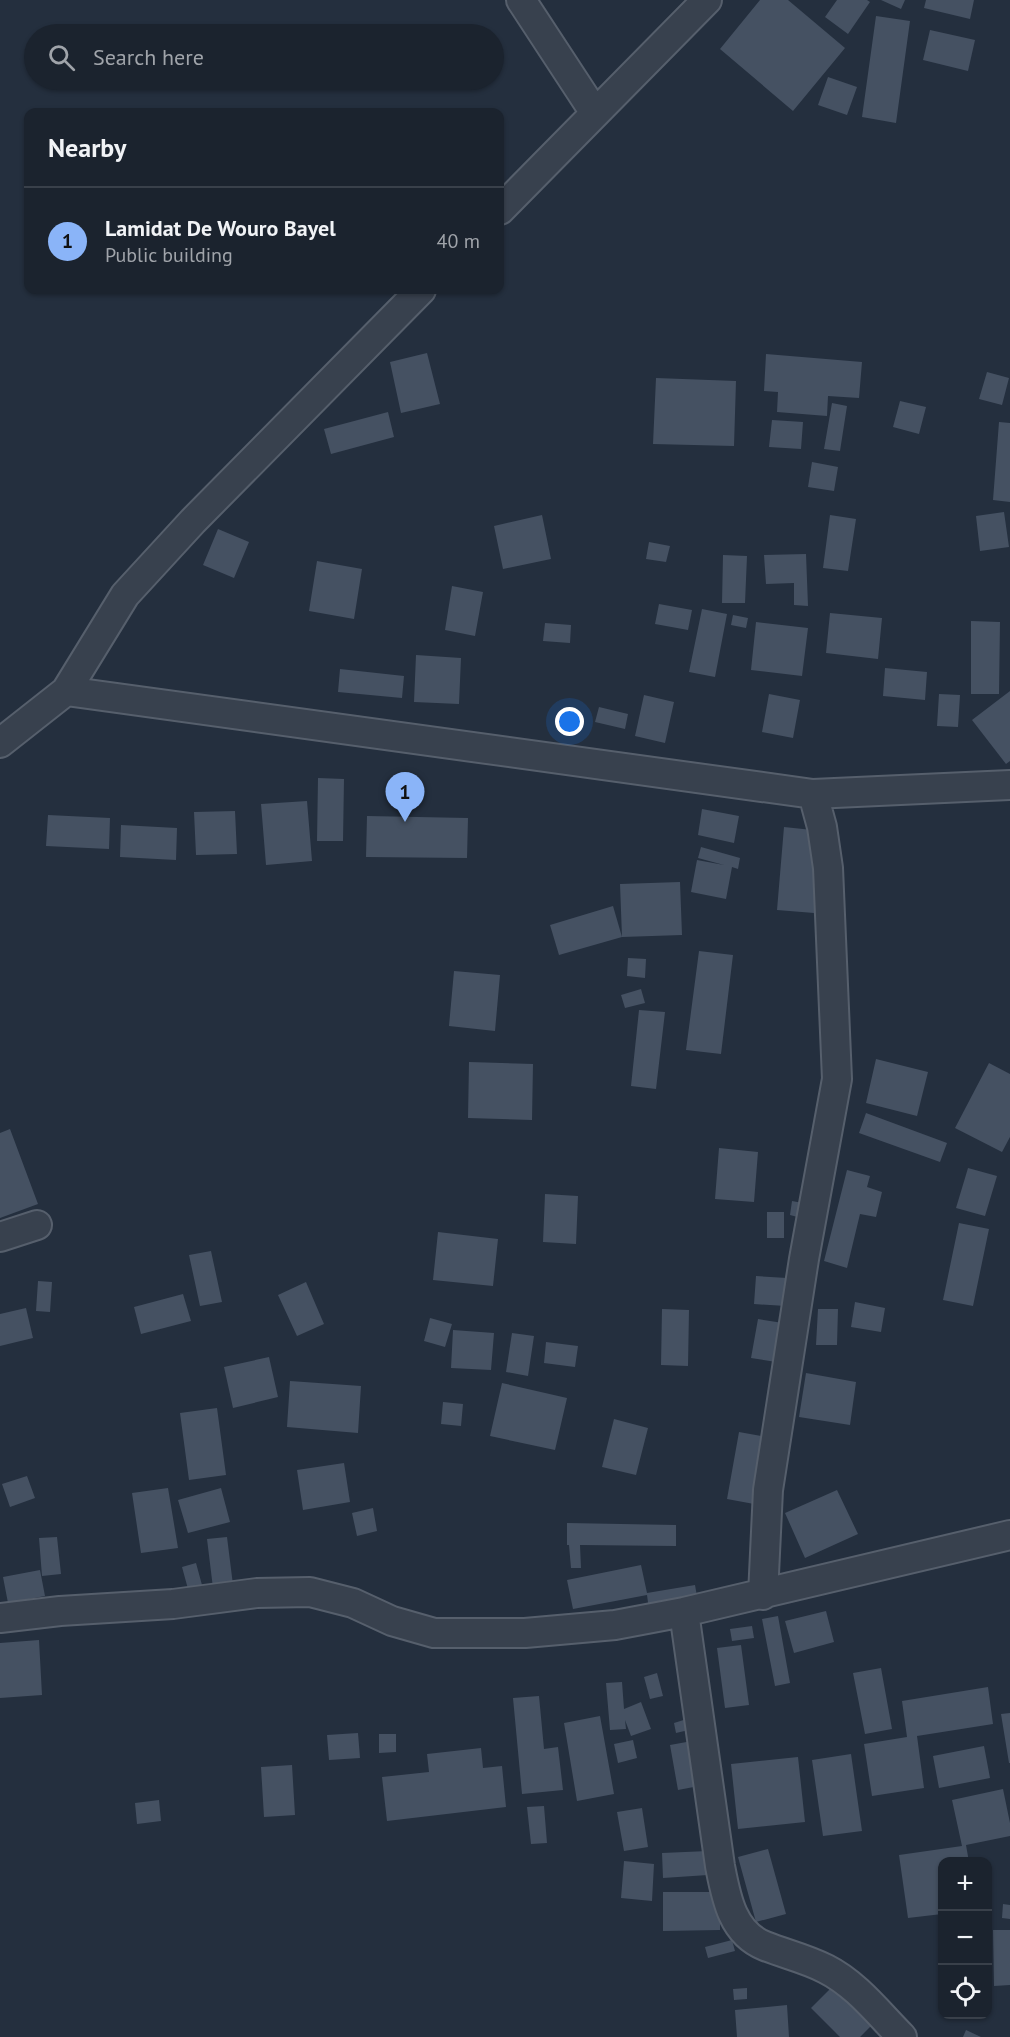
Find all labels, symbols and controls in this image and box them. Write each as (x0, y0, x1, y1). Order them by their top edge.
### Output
search box (24, 24, 504, 90)
icon: search (45, 41, 78, 74)
text: Search here (93, 43, 204, 71)
text: Nearby (48, 131, 126, 164)
text: Lamidat De Wouro Bayel (105, 214, 336, 242)
text: 1 (62, 228, 73, 254)
text: 40 m (437, 228, 480, 254)
text: Public building (105, 242, 233, 268)
your location (555, 707, 584, 736)
pin: 1 (386, 772, 424, 822)
map controls (938, 1857, 992, 2019)
button: + (938, 1857, 992, 1911)
button: − (938, 1911, 992, 1965)
button: locate (938, 1965, 992, 2019)

